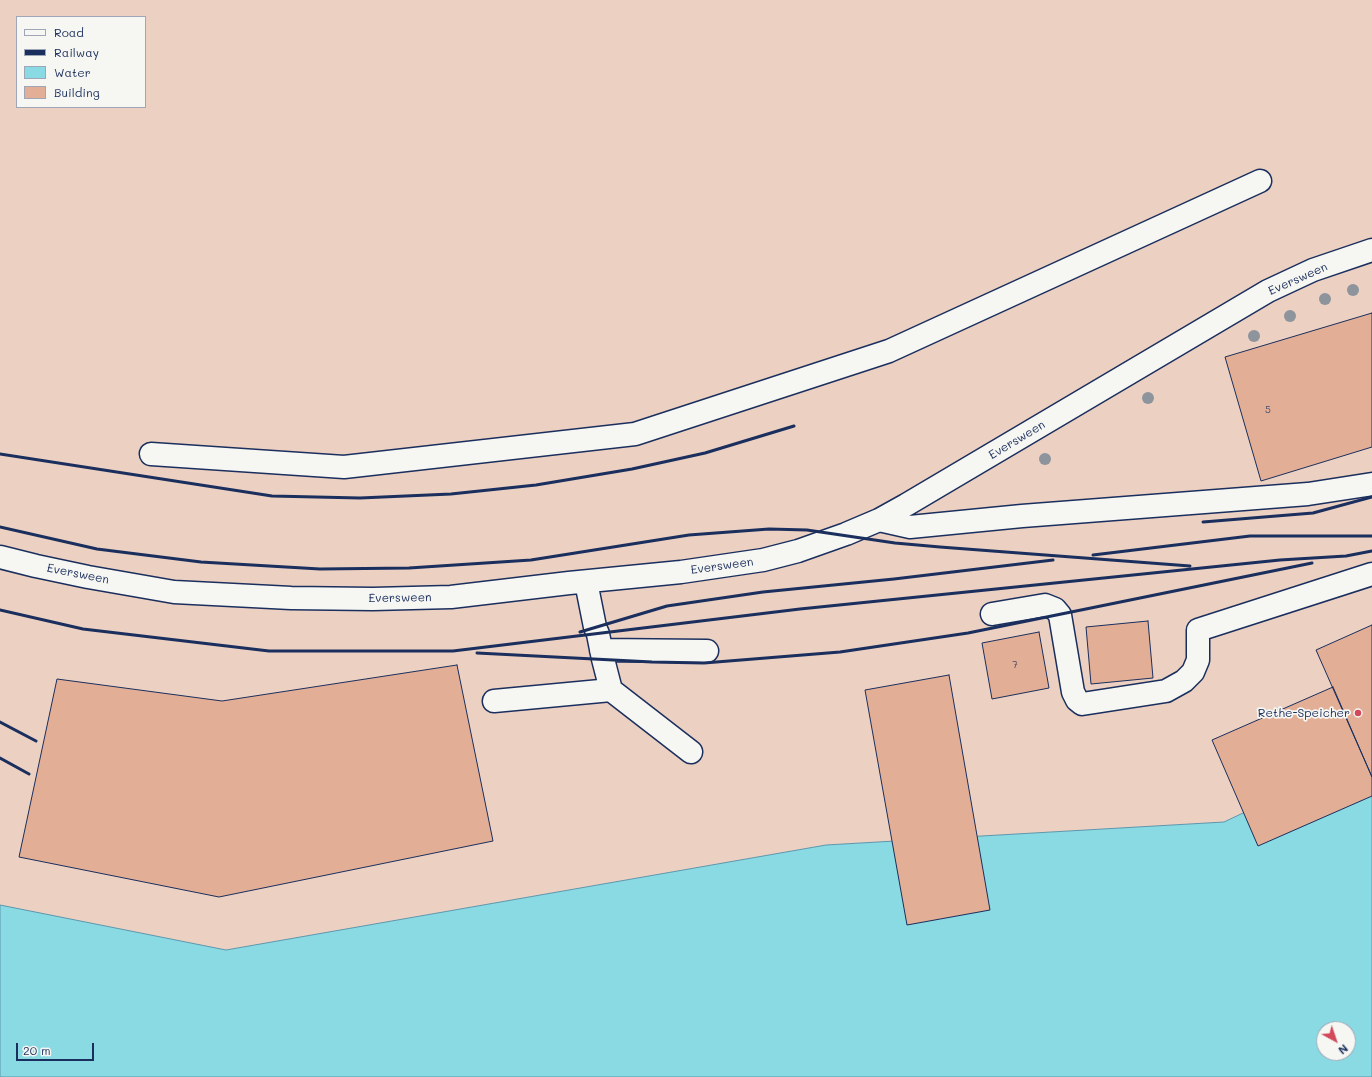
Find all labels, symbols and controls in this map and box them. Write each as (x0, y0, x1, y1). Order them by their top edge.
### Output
legend (16, 16, 146, 108)
text: Road (54, 24, 84, 40)
text: Railway (54, 44, 99, 60)
text: Water (54, 64, 91, 80)
text: Building (54, 84, 100, 100)
street label: Eversween (1266, 260, 1330, 298)
house number: 5 (1265, 404, 1271, 416)
street label: Eversween (986, 418, 1048, 462)
street label: Eversween (690, 554, 754, 578)
street label: Eversween (46, 561, 110, 587)
street label: Eversween (368, 590, 432, 606)
house number: 7 (1012, 659, 1018, 671)
place label: Rethe-Speicher (1258, 706, 1350, 720)
marker: Rethe-Speicher (1353, 708, 1363, 718)
north arrow (1316, 1021, 1356, 1061)
scale bar (18, 1035, 96, 1061)
text: N (1335, 1041, 1351, 1058)
text: 20 m (23, 1042, 51, 1058)

